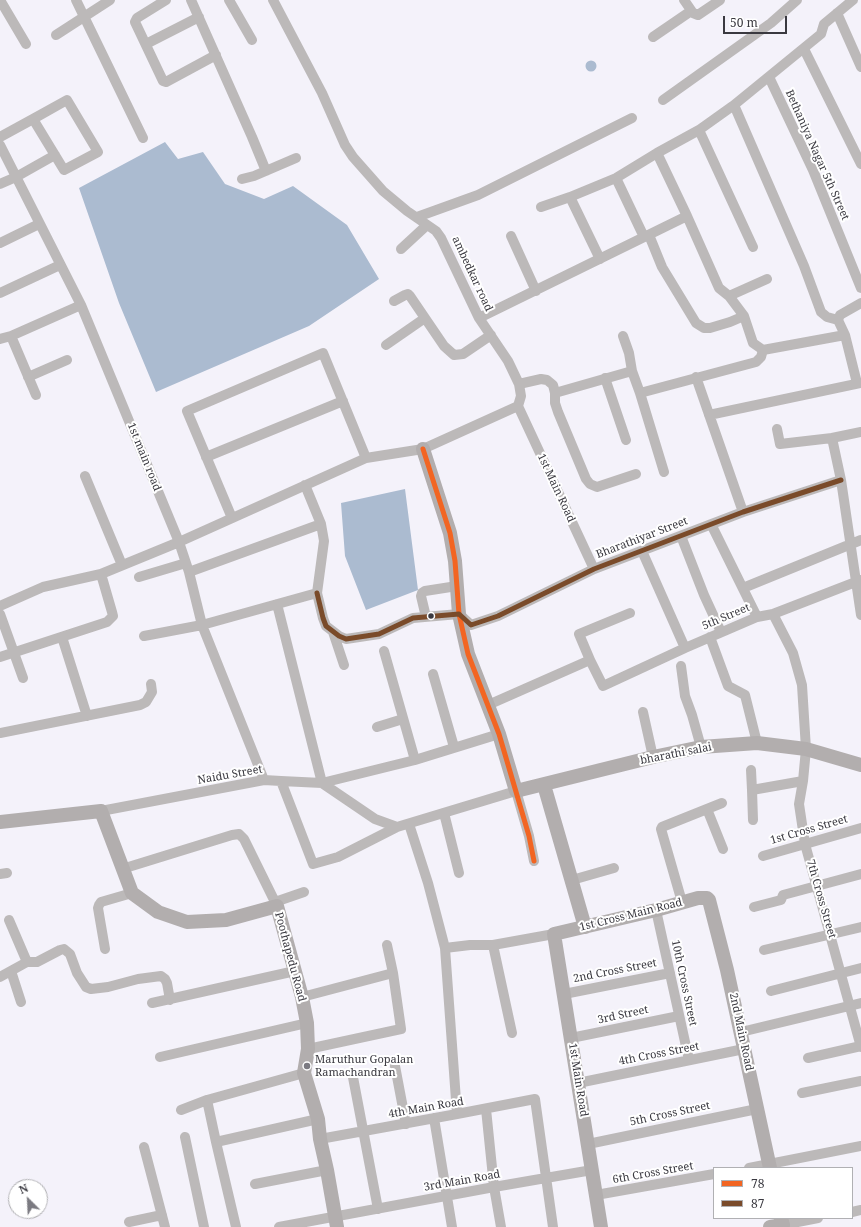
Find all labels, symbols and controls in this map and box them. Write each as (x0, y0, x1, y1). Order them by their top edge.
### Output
scale bar (725, 8, 789, 34)
text: 50 m (730, 14, 758, 31)
street label: Bethaniya Nagar 5th Street (782, 88, 852, 222)
street label: ambedkar road (449, 234, 495, 314)
street label: 1st main road (124, 421, 164, 493)
street label: 1st Main Road (534, 452, 578, 524)
street label: Bharathiyar Street (594, 514, 690, 562)
street label: 5th Street (700, 601, 752, 633)
unlabelled marker (426, 611, 436, 621)
street label: bharathi salai (639, 741, 713, 767)
street label: Naidu Street (197, 763, 263, 787)
street label: 1st Cross Street (769, 813, 849, 847)
street label: 7th Cross Street (803, 858, 839, 940)
street label: 1st Cross Main Road (578, 896, 684, 934)
street label: Poothapedu Road (272, 911, 308, 1003)
street label: 10th Cross Street (668, 939, 700, 1027)
street label: 2nd Cross Street (572, 956, 658, 986)
street label: 2nd Main Road (726, 992, 756, 1072)
street label: 3rd Street (596, 1003, 650, 1027)
street label: 4th Cross Street (618, 1040, 700, 1068)
street label: 1st Main Road (566, 1042, 590, 1118)
place label: Maruthur Gopalan Ramachandran (315, 1053, 413, 1079)
marker: Maruthur Gopalan Ramachandran (302, 1061, 312, 1071)
street label: 4th Main Road (387, 1095, 465, 1121)
street label: 5th Cross Street (629, 1099, 711, 1129)
street label: 6th Cross Street (612, 1159, 694, 1187)
legend (713, 1167, 853, 1219)
street label: 3rd Main Road (423, 1168, 501, 1194)
text: 78 (751, 1175, 764, 1192)
north arrow (8, 1179, 48, 1219)
text: N (16, 1180, 30, 1197)
text: 87 (751, 1195, 764, 1212)

